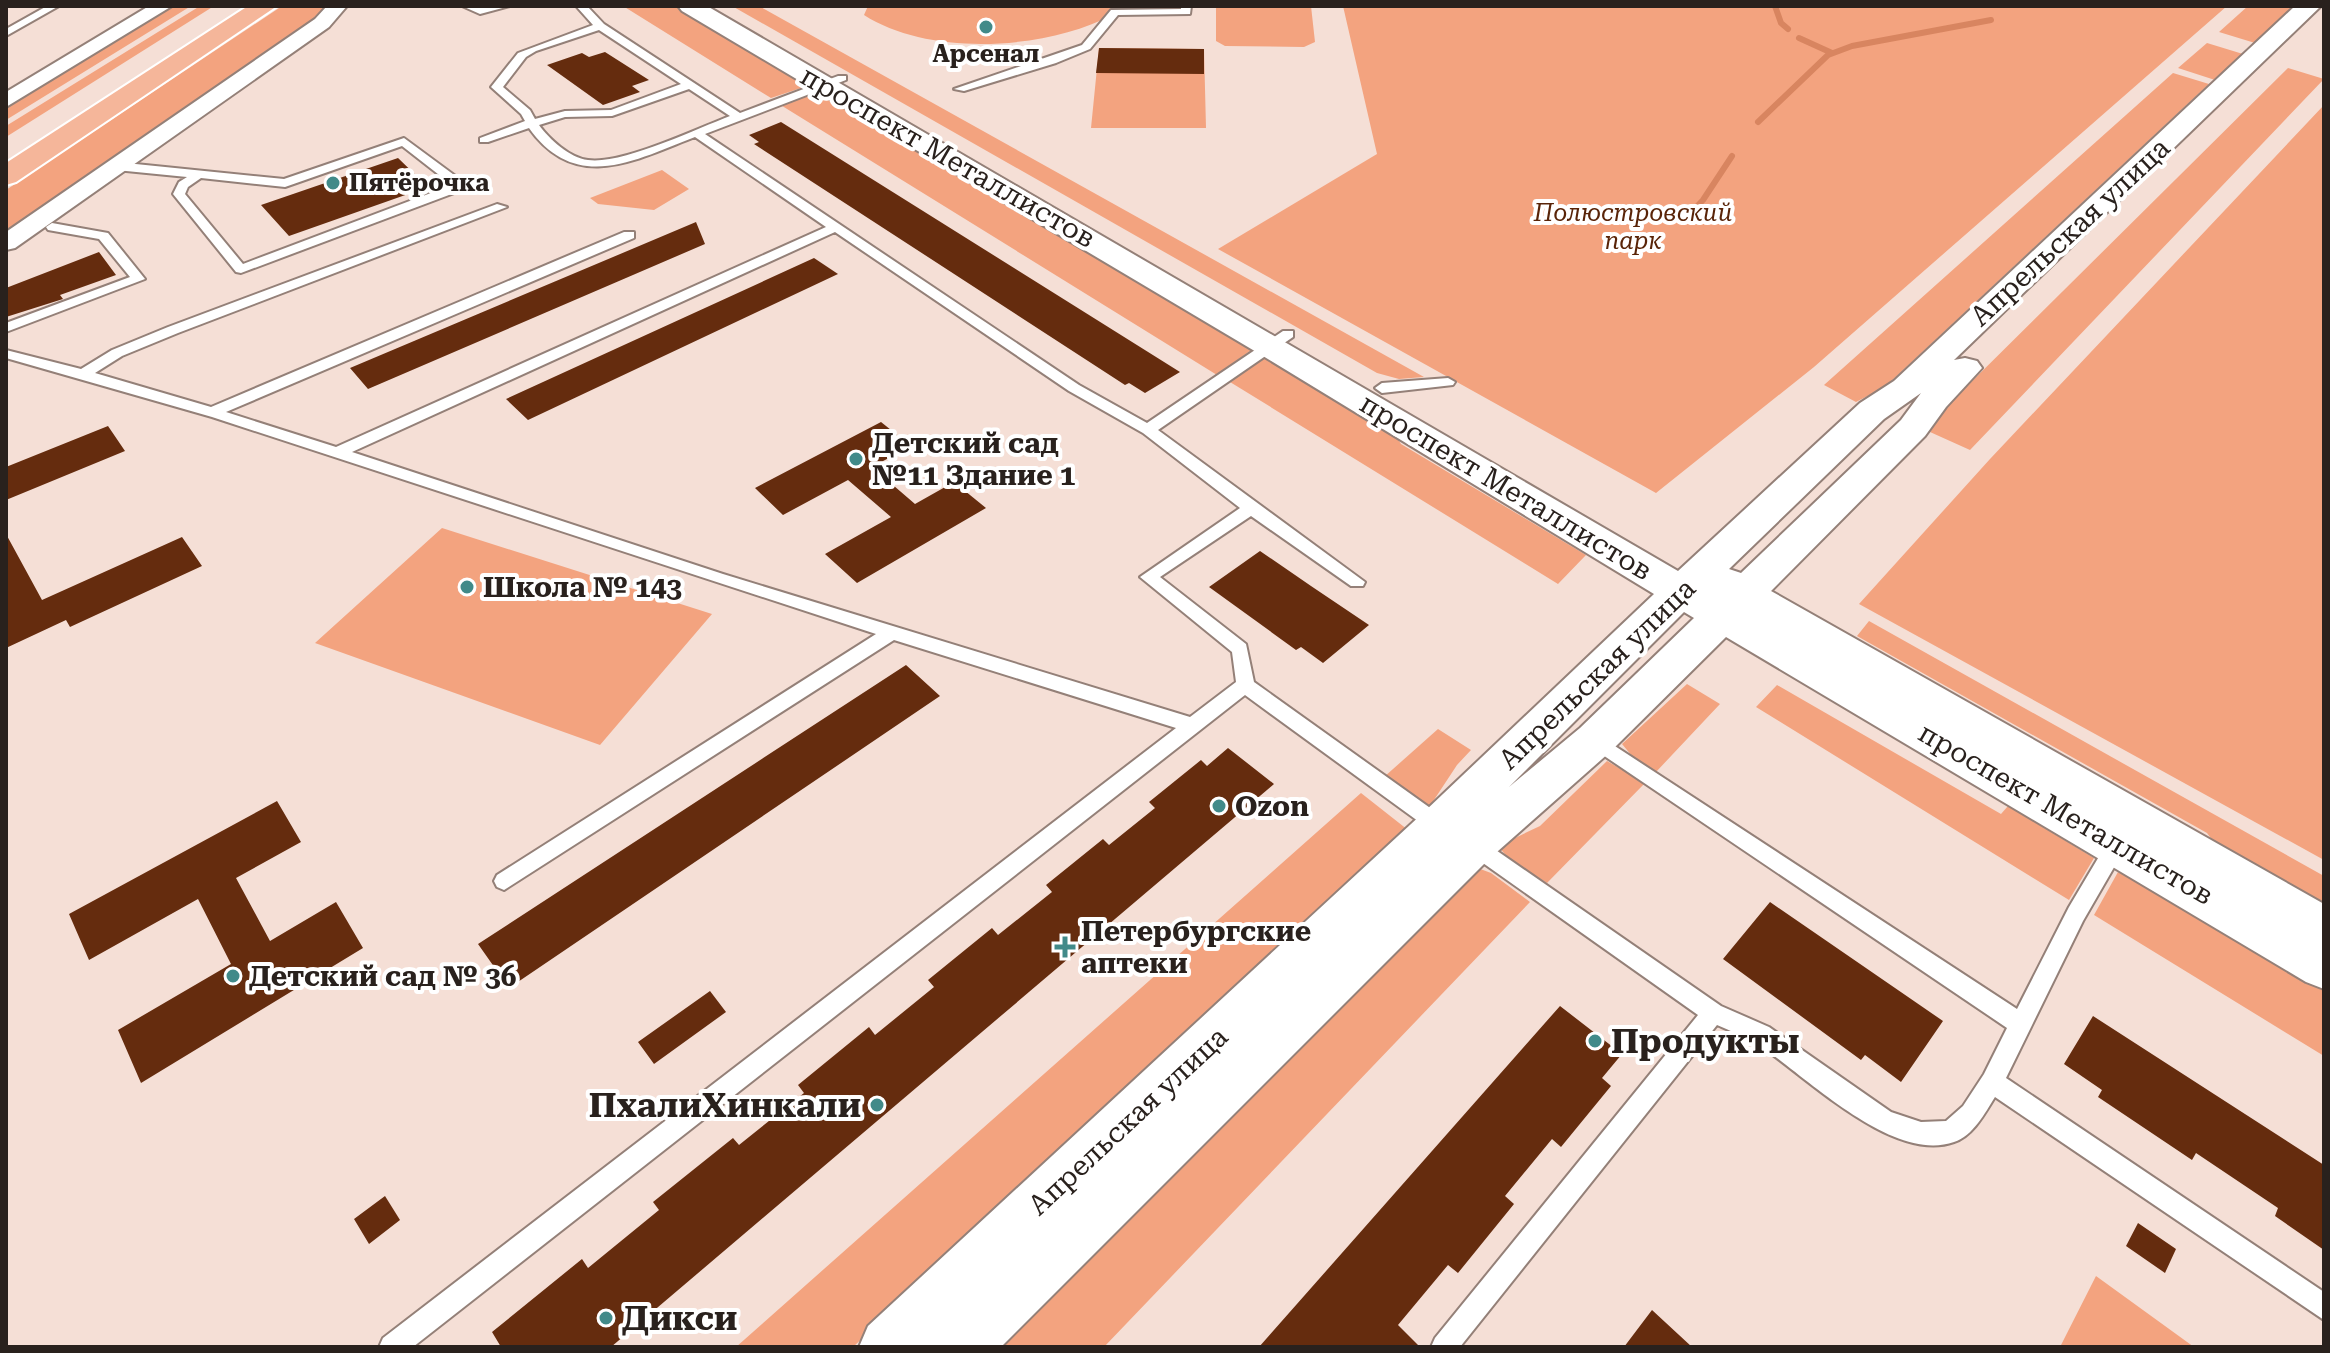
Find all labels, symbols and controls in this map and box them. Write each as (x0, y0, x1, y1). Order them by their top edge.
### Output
marker: Арсенал (977, 18, 995, 36)
place label: Арсенал (933, 40, 1040, 68)
street label: проспект Металлистов (795, 59, 1101, 255)
street label: Апрельская улица (1964, 131, 2176, 333)
place label: Пятёрочка (349, 169, 489, 197)
marker: Пятёрочка (324, 174, 342, 192)
park label: Полюстровский парк (1533, 199, 1732, 255)
street label: проспект Металлистов (1354, 387, 1658, 587)
place label: Детский сад №11 Здание 1 (872, 427, 1076, 492)
marker: Детский сад №11 Здание 1 (847, 450, 865, 468)
place label: Школа № 143 (483, 571, 682, 604)
street label: Апрельская улица (1492, 572, 1702, 776)
marker: Школа № 143 (458, 578, 476, 596)
street label: проспект Металлистов (1913, 716, 2219, 912)
place label: Ozon (1235, 790, 1309, 823)
marker: Ozon (1210, 797, 1228, 815)
place label: Петербургские аптеки (1081, 915, 1311, 980)
marker: Петербургские аптеки (1056, 938, 1074, 956)
place label: Детский сад № 36 (249, 960, 517, 993)
marker: Детский сад № 36 (224, 967, 242, 985)
street label: Апрельская улица (1022, 1020, 1234, 1222)
place label: Продукты (1611, 1021, 1799, 1061)
marker: Продукты (1586, 1032, 1604, 1050)
place label: ПхалиХинкали (589, 1085, 861, 1125)
marker: ПхалиХинкали (868, 1096, 886, 1114)
place label: Дикси (622, 1298, 737, 1338)
marker: Дикси (597, 1309, 615, 1327)

